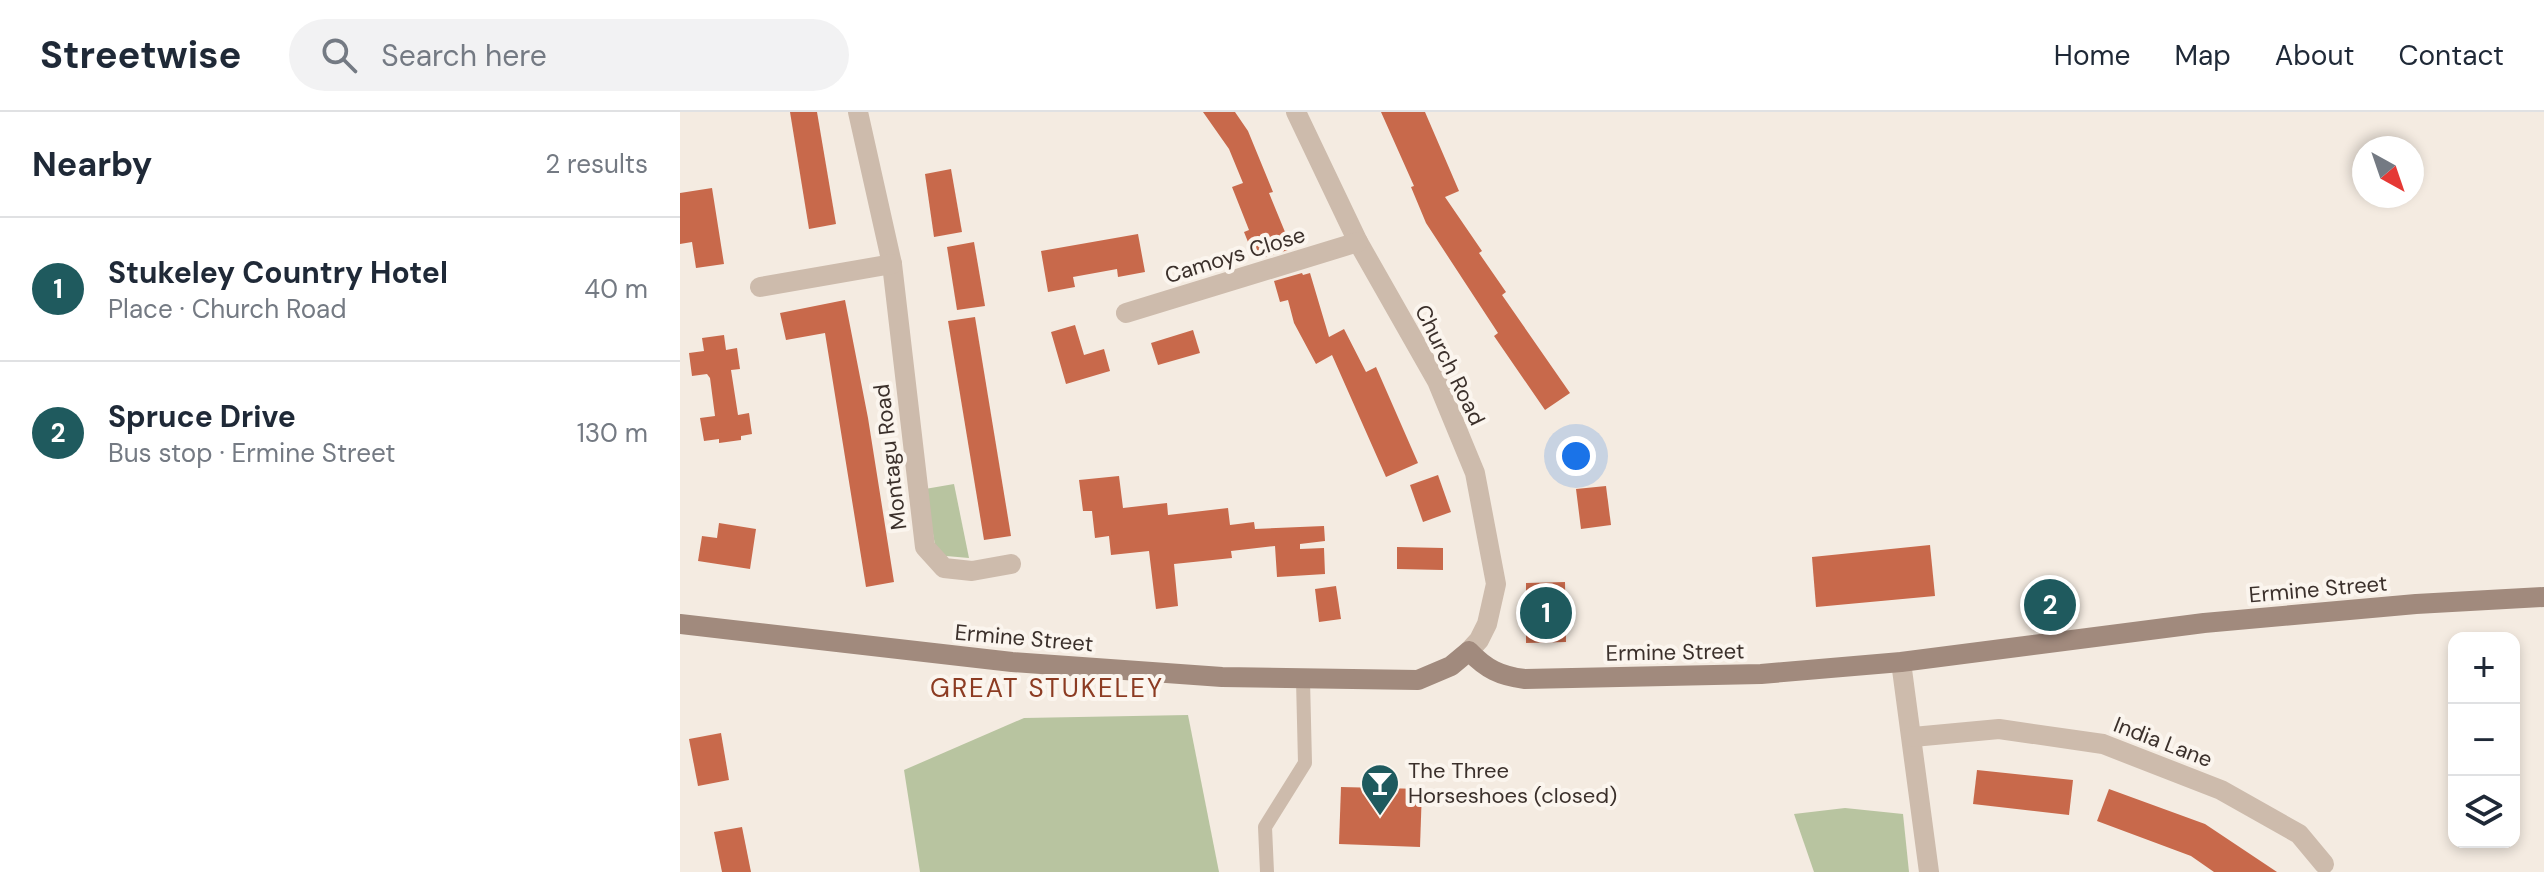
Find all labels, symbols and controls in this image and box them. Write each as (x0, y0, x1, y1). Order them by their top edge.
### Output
search box (289, 19, 849, 91)
text: Streetwise (40, 30, 241, 80)
icon: search (317, 33, 361, 77)
text: Search here (381, 36, 547, 75)
text: Home (2054, 37, 2130, 74)
text: Map (2174, 37, 2231, 74)
text: About (2275, 37, 2354, 74)
text: Contact (2398, 37, 2504, 74)
north arrow (2352, 136, 2424, 208)
text: Nearby (32, 142, 152, 187)
text: 2 results (545, 147, 648, 181)
street label: Camoys Close (1161, 220, 1309, 290)
text: Stukeley Country Hotel (108, 253, 448, 292)
text: 1 (53, 272, 63, 306)
text: 40 m (584, 272, 648, 306)
text: Place · Church Road (108, 292, 347, 326)
street label: Church Road (1408, 300, 1492, 430)
street label: Montagu Road (867, 382, 913, 532)
text: Spruce Drive (108, 397, 296, 436)
text: 2 (50, 416, 66, 450)
text: 130 m (577, 416, 648, 450)
text: Bus stop · Ermine Street (108, 436, 396, 470)
your location (1556, 436, 1596, 476)
street label: Ermine Street (2248, 569, 2388, 609)
pin: 2 (2024, 575, 2076, 635)
pin: 1 (1520, 583, 1572, 643)
street label: Ermine Street (954, 618, 1094, 658)
map controls (2448, 632, 2520, 848)
button: + (2448, 632, 2520, 704)
street label: Ermine Street (1605, 636, 1745, 668)
district label: GREAT STUKELEY (930, 671, 1164, 705)
button: − (2448, 704, 2520, 776)
street label: India Lane (2110, 710, 2216, 774)
place label: The Three Horseshoes (closed) (1408, 756, 1617, 810)
bar icon: The Three Horseshoes (closed) (1359, 762, 1401, 817)
button: layers (2448, 776, 2520, 848)

